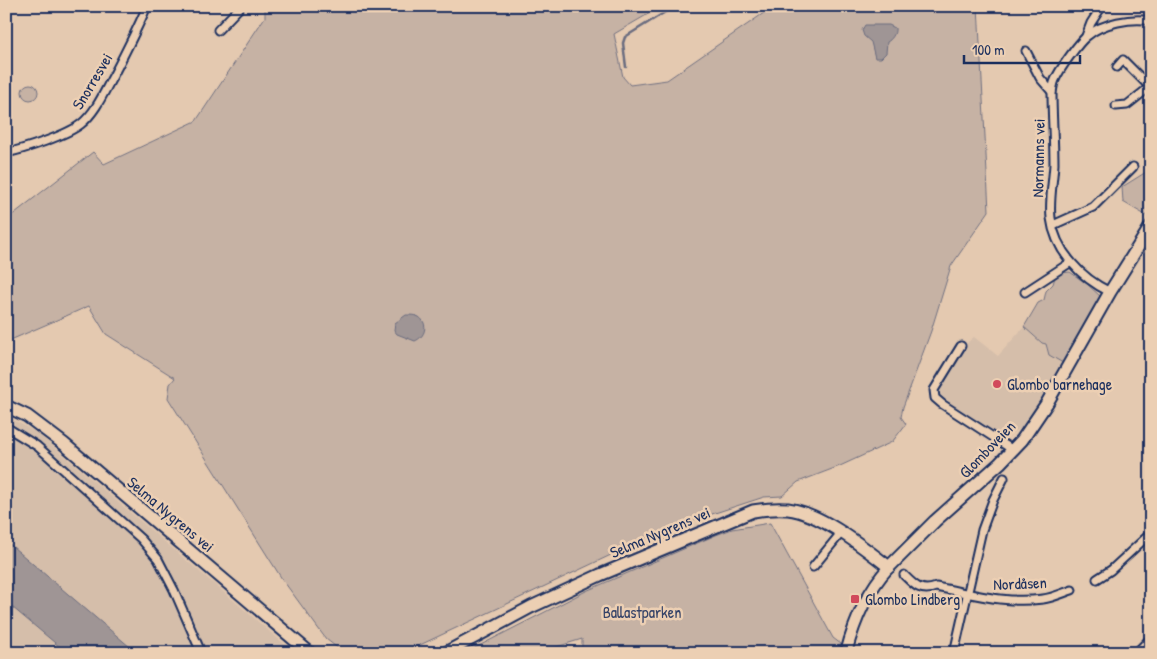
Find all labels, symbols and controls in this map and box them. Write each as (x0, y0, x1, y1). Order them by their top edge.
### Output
scale bar (964, 32, 1081, 64)
text: 100 m (972, 39, 1005, 60)
street label: Snorresvei (67, 49, 117, 113)
street label: Normanns vei (1026, 118, 1050, 198)
place label: Glombo barnehage (1007, 373, 1113, 395)
marker: Glombo barnehage (991, 378, 1003, 390)
street label: Glomboveien (954, 415, 1020, 483)
street label: Selma Nygrens vei (123, 471, 219, 557)
street label: Selma Nygrens vei (606, 501, 714, 563)
street label: Nordåsen (993, 571, 1047, 595)
place label: Glombo Lindberg (865, 588, 960, 610)
marker: Glombo Lindberg (849, 593, 861, 605)
park label: Ballastparken (603, 601, 681, 623)

